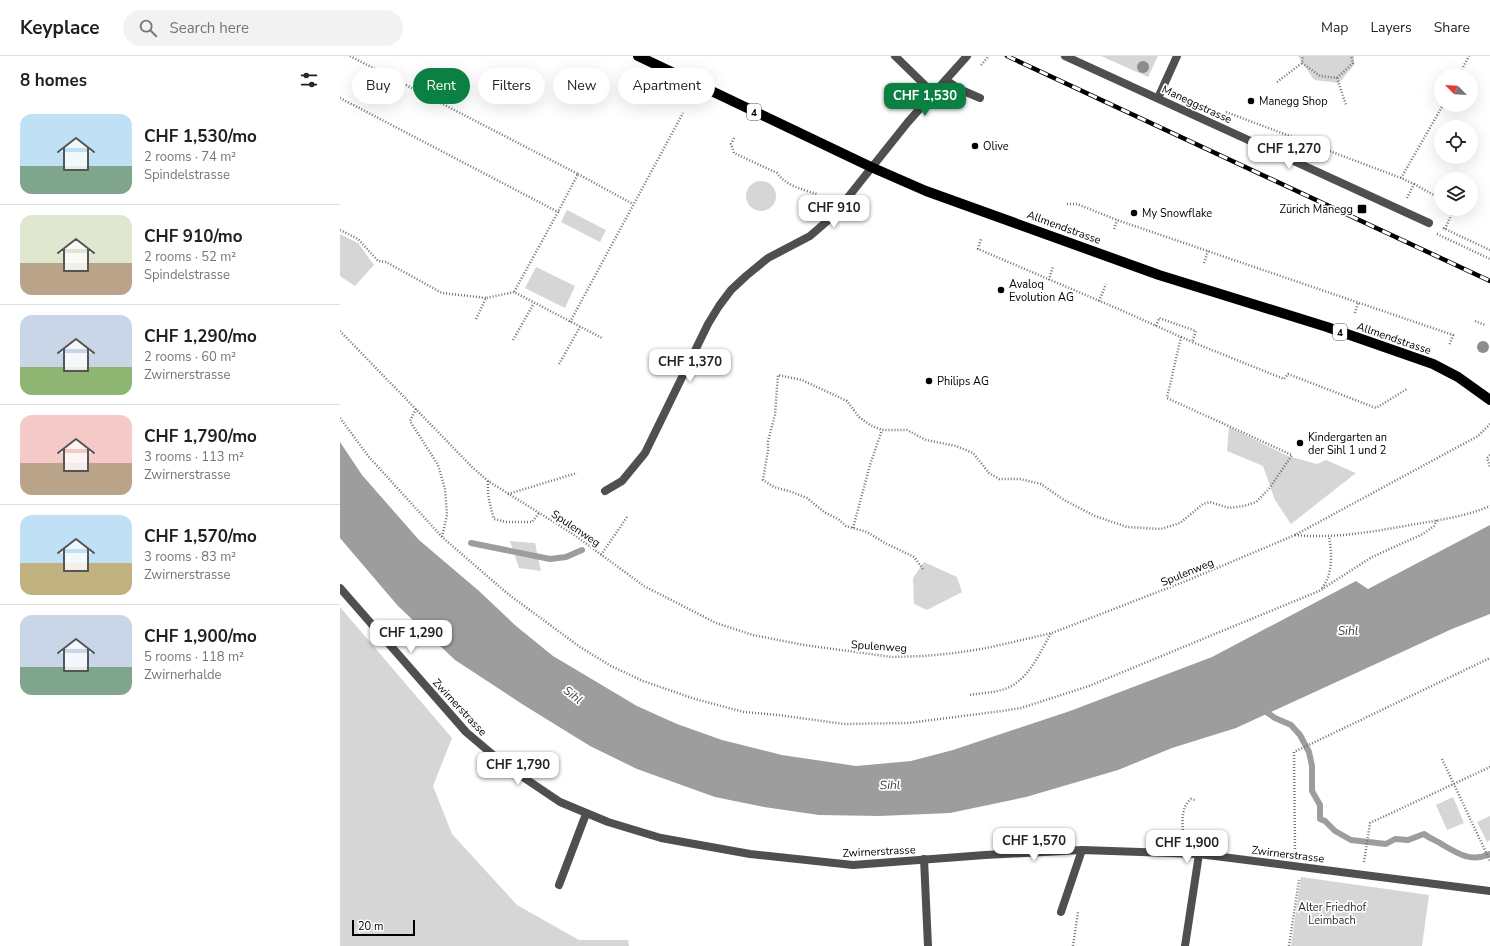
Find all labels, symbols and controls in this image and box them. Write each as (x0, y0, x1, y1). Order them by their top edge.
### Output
search box (123, 10, 403, 46)
text: Keyplace (20, 15, 99, 41)
icon: search (137, 17, 159, 39)
text: Search here (169, 18, 249, 38)
text: Map (1321, 18, 1348, 37)
text: Layers (1370, 18, 1412, 37)
text: Share (1434, 18, 1470, 37)
chip: Buy (352, 68, 405, 104)
chip: Rent (413, 68, 470, 104)
chip: Filters (478, 68, 545, 104)
chip: New (553, 68, 610, 104)
chip: Apartment (618, 68, 715, 104)
north arrow (1434, 68, 1478, 112)
map controls (1434, 68, 1478, 216)
text: 8 homes (20, 69, 87, 92)
icon: filters (298, 69, 320, 91)
street label: Maneggstrasse (1159, 82, 1234, 127)
pin: CHF 1,530 (879, 83, 971, 117)
text: CHF 1,530 (893, 87, 957, 105)
place label: Manegg Shop (1259, 94, 1328, 109)
marker: Manegg Shop (1246, 96, 1256, 106)
road number: 4 (747, 104, 761, 120)
button: locate (1434, 120, 1478, 164)
text: CHF 1,530/mo (144, 125, 257, 148)
icon: home (52, 130, 100, 178)
pin: CHF 1,270 (1243, 136, 1335, 170)
place label: Olive (983, 139, 1009, 154)
text: CHF 1,270 (1257, 140, 1321, 158)
marker: Olive (970, 141, 980, 151)
text: 2 rooms · 74 m² (144, 148, 236, 166)
text: Spindelstrasse (144, 166, 230, 184)
button: layers (1434, 172, 1478, 216)
pin: CHF 910 (797, 195, 871, 229)
text: CHF 910 (807, 199, 861, 217)
place label: Zürich Manegg (1280, 202, 1353, 217)
marker: Zürich Manegg (1356, 203, 1368, 215)
place label: My Snowflake (1142, 206, 1212, 221)
street label: Allmendstrasse (1025, 207, 1103, 248)
marker: My Snowflake (1129, 208, 1139, 218)
text: CHF 910/mo (144, 225, 242, 248)
icon: home (52, 231, 100, 279)
text: 2 rooms · 52 m² (144, 248, 236, 266)
text: Spindelstrasse (144, 266, 230, 284)
place label: Avaloq Evolution AG (1009, 277, 1074, 305)
marker: Avaloq Evolution AG (996, 285, 1006, 295)
street label: Allmendstrasse (1355, 319, 1433, 358)
road number: 4 (1333, 324, 1347, 340)
text: CHF 1,290/mo (144, 325, 257, 348)
icon: home (52, 331, 100, 379)
text: 2 rooms · 60 m² (144, 348, 236, 366)
pin: CHF 1,370 (644, 349, 736, 383)
text: CHF 1,370 (658, 353, 722, 371)
text: Zwirnerstrasse (144, 366, 230, 384)
place label: Philips AG (937, 374, 989, 389)
marker: Philips AG (924, 376, 934, 386)
text: CHF 1,790/mo (144, 425, 257, 448)
place label: Kindergarten an der Sihl 1 und 2 (1308, 430, 1387, 458)
icon: home (52, 431, 100, 479)
marker: Kindergarten an der Sihl 1 und 2 (1295, 438, 1305, 448)
text: 3 rooms · 113 m² (144, 448, 244, 466)
text: Zwirnerstrasse (144, 466, 230, 484)
street label: Spulenweg (548, 507, 603, 550)
text: CHF 1,570/mo (144, 525, 257, 548)
icon: home (52, 531, 100, 579)
text: 3 rooms · 83 m² (144, 548, 236, 566)
street label: Spulenweg (1158, 555, 1216, 590)
text: Zwirnerstrasse (144, 566, 230, 584)
pin: CHF 1,290 (365, 620, 457, 654)
water label: Sihl (1338, 623, 1359, 639)
text: CHF 1,290 (379, 624, 443, 642)
text: CHF 1,900/mo (144, 625, 257, 648)
icon: home (52, 631, 100, 679)
street label: Spulenweg (850, 637, 907, 656)
text: 5 rooms · 118 m² (144, 648, 244, 666)
text: Zwirnerhalde (144, 666, 221, 684)
street label: Zwirnerstrasse (429, 675, 490, 739)
water label: Sihl (560, 682, 586, 708)
pin: CHF 1,790 (472, 752, 564, 786)
text: CHF 1,790 (486, 756, 550, 774)
water label: Sihl (880, 777, 901, 793)
pin: CHF 1,570 (988, 828, 1080, 862)
pin: CHF 1,900 (1141, 830, 1233, 864)
text: CHF 1,570 (1002, 832, 1066, 850)
text: CHF 1,900 (1155, 834, 1219, 852)
street label: Zwirnerstrasse (842, 842, 916, 861)
street label: Zwirnerstrasse (1251, 843, 1325, 866)
park label: Alter Friedhof Leimbach (1298, 900, 1366, 928)
scale bar (352, 918, 415, 937)
text: 20 m (358, 919, 383, 934)

